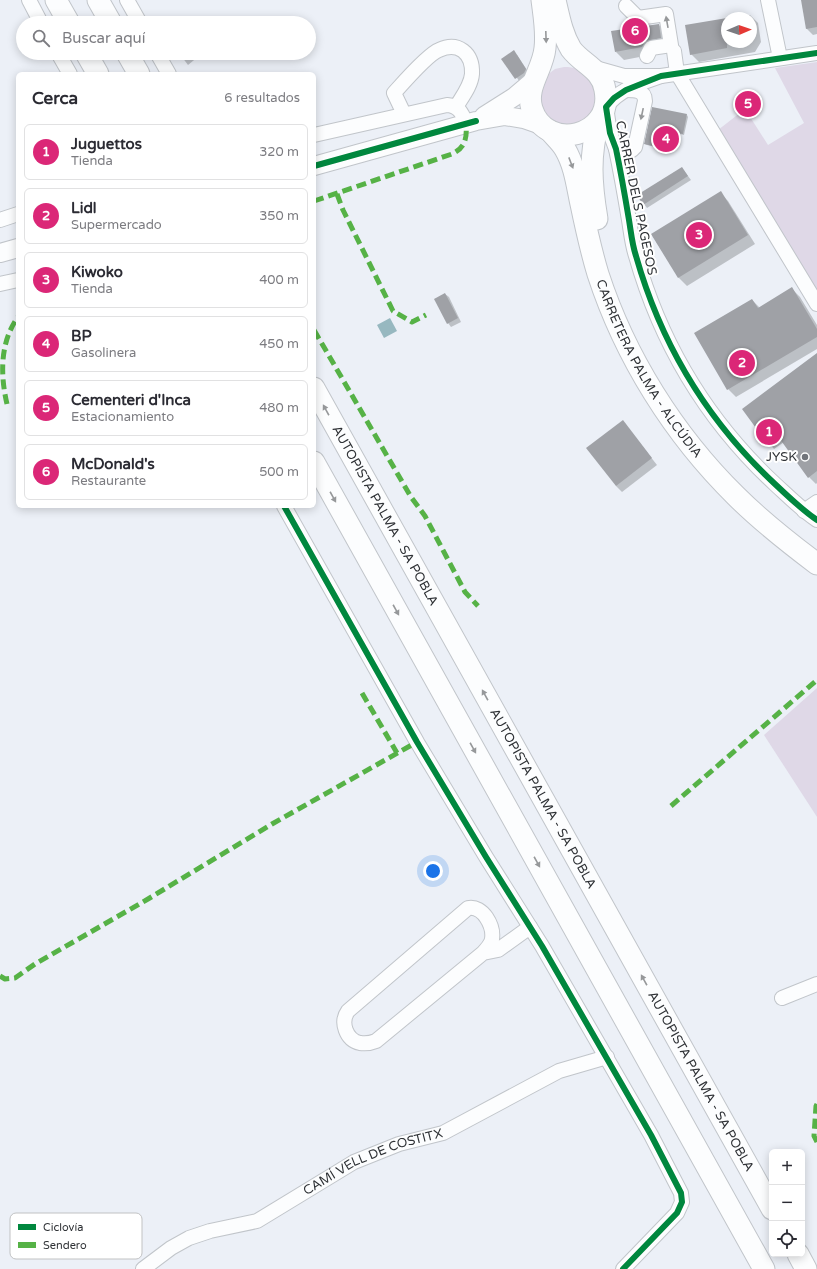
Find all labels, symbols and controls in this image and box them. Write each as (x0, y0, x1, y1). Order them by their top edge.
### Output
north arrow (721, 12, 757, 48)
one-way arrow (664, 15, 670, 28)
search box (16, 16, 316, 60)
pin: 6 (622, 16, 648, 46)
icon: search (30, 27, 52, 49)
text: Buscar aquí (62, 29, 145, 47)
one-way arrow (542, 31, 549, 43)
text: Cerca (32, 88, 78, 109)
pin: 5 (735, 89, 761, 119)
text: 6 resultados (224, 90, 300, 106)
one-way arrow (639, 108, 645, 120)
street label: CARRER DELS PAGESOS (612, 119, 660, 277)
pin: 4 (653, 124, 679, 154)
text: Juguettos (71, 135, 142, 153)
text: 1 (42, 144, 50, 160)
text: 320 m (259, 144, 299, 160)
text: Tienda (71, 153, 113, 169)
one-way arrow (568, 157, 574, 169)
text: Lidl (71, 199, 97, 217)
text: 2 (42, 208, 50, 224)
text: 350 m (259, 208, 299, 224)
text: Supermercado (71, 217, 162, 233)
pin: 3 (686, 220, 712, 250)
text: Kiwoko (71, 263, 123, 281)
text: 3 (42, 272, 50, 288)
text: 400 m (259, 272, 299, 288)
street label: CARRETERA PALMA - ALCÚDIA (592, 277, 706, 461)
text: Tienda (71, 281, 113, 297)
text: BP (71, 327, 91, 345)
text: 4 (42, 336, 50, 352)
text: 450 m (259, 336, 299, 352)
text: Gasolinera (71, 345, 136, 361)
pin: 2 (729, 348, 755, 378)
text: Cementeri d'Inca (71, 391, 191, 409)
text: 5 (42, 400, 50, 416)
text: 480 m (259, 400, 299, 416)
one-way arrow (323, 404, 330, 416)
text: Estacionamiento (71, 409, 174, 425)
pin: 1 (756, 417, 782, 447)
street label: AUTOPISTA PALMA - SA POBLA (328, 423, 442, 609)
place label: JYSK (766, 449, 797, 465)
marker: JYSK (800, 452, 810, 462)
text: McDonald's (71, 455, 155, 473)
text: 6 (42, 464, 50, 480)
text: 500 m (259, 464, 299, 480)
text: Restaurante (71, 473, 146, 489)
one-way arrow (329, 491, 336, 502)
one-way arrow (393, 604, 400, 616)
one-way arrow (482, 689, 489, 701)
street label: AUTOPISTA PALMA - SA POBLA (486, 706, 600, 892)
one-way arrow (470, 742, 477, 754)
one-way arrow (533, 856, 540, 867)
your location (423, 861, 443, 881)
one-way arrow (640, 974, 647, 986)
street label: AUTOPISTA PALMA - SA POBLA (644, 989, 758, 1175)
street label: CAMÍ VELL DE COSTITX (300, 1125, 445, 1199)
map controls (769, 1149, 805, 1257)
button: + (769, 1149, 805, 1185)
button: − (769, 1185, 805, 1221)
legend (10, 1213, 142, 1259)
text: Ciclovía (43, 1221, 83, 1234)
button: locate (769, 1221, 805, 1257)
text: Sendero (43, 1239, 87, 1252)

